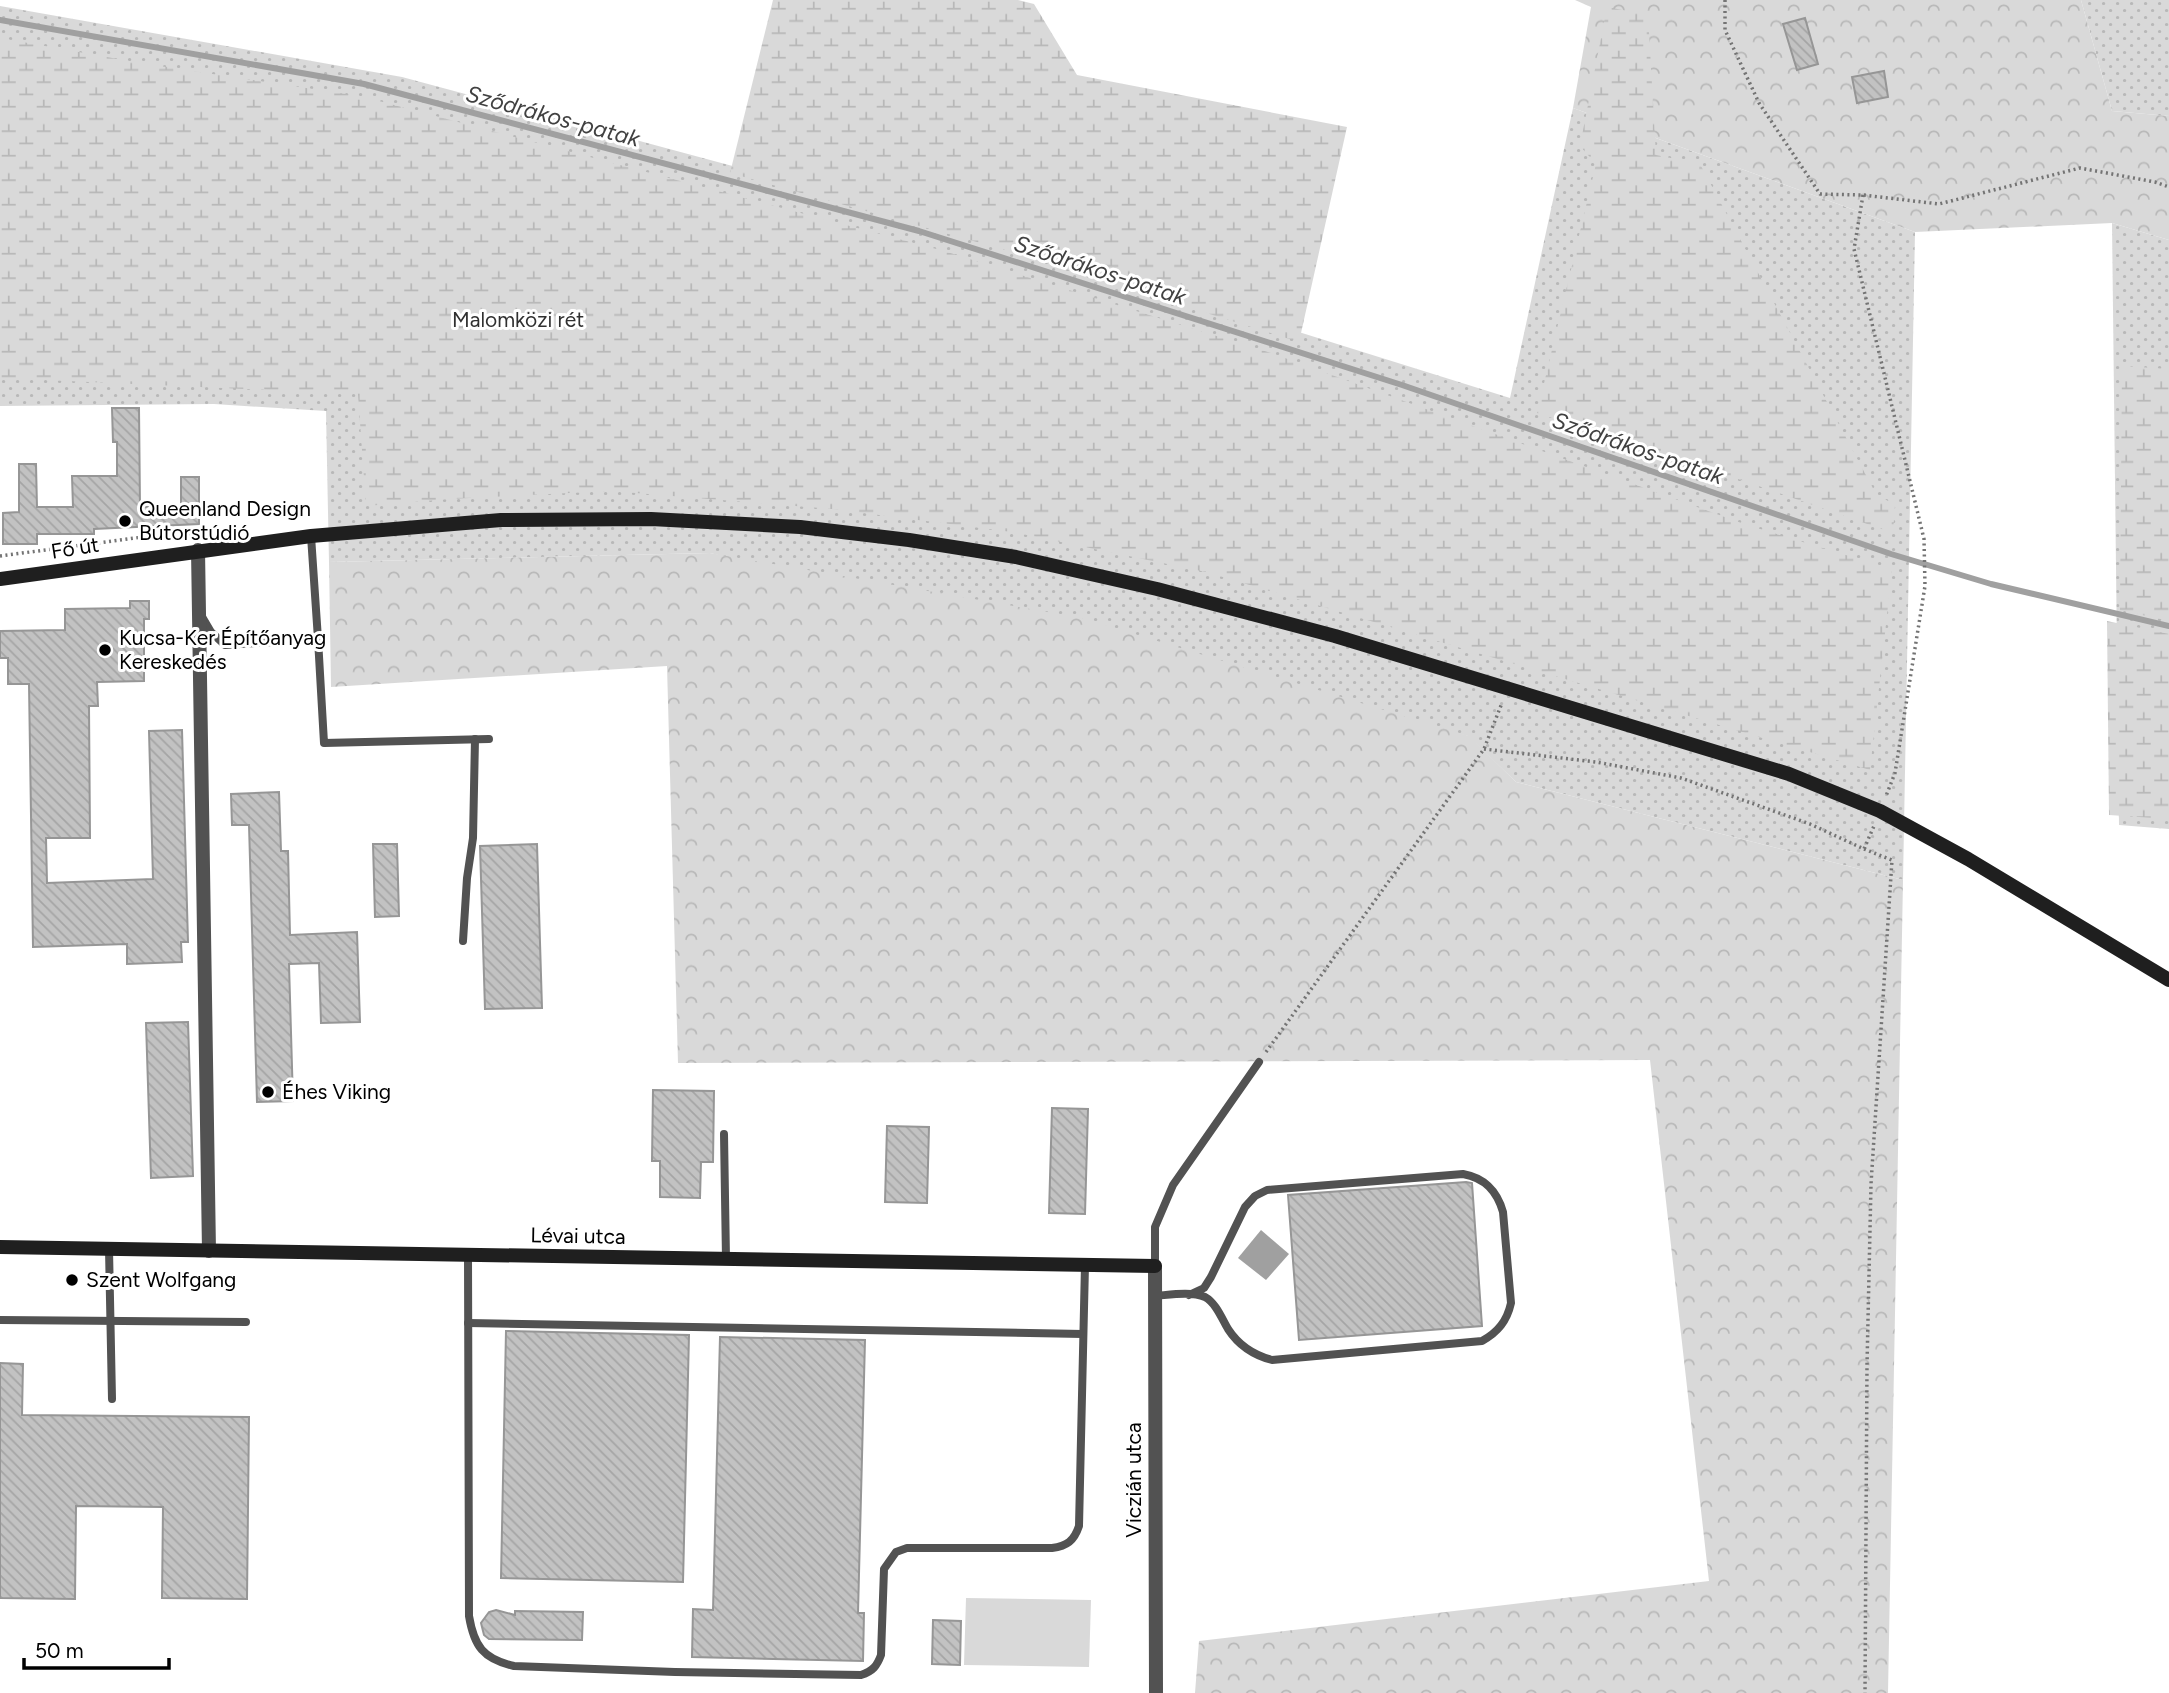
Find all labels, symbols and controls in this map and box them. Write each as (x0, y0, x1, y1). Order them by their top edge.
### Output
water label: Sződrákos-patak (463, 79, 644, 153)
water label: Sződrákos-patak (1011, 229, 1190, 311)
park label: Malomközi rét (452, 307, 584, 332)
water label: Sződrákos-patak (1549, 406, 1728, 491)
place label: Queenland Design Bútorstúdió (139, 496, 311, 545)
marker: Queenland Design Bútorstúdió (117, 513, 133, 529)
street label: Fő út (49, 531, 101, 564)
place label: Kucsa-Ker Építőanyag Kereskedés (119, 625, 326, 674)
marker: Kucsa-Ker Építőanyag Kereskedés (97, 642, 113, 658)
place label: Éhes Viking (282, 1079, 391, 1104)
marker: Éhes Viking (260, 1084, 276, 1100)
street label: Lévai utca (530, 1222, 626, 1249)
place label: Szent Wolfgang (86, 1267, 236, 1292)
marker: Szent Wolfgang (64, 1272, 80, 1288)
street label: Viczián utca (1121, 1422, 1146, 1538)
scale bar (24, 1626, 170, 1670)
text: 50 m (35, 1638, 84, 1663)

